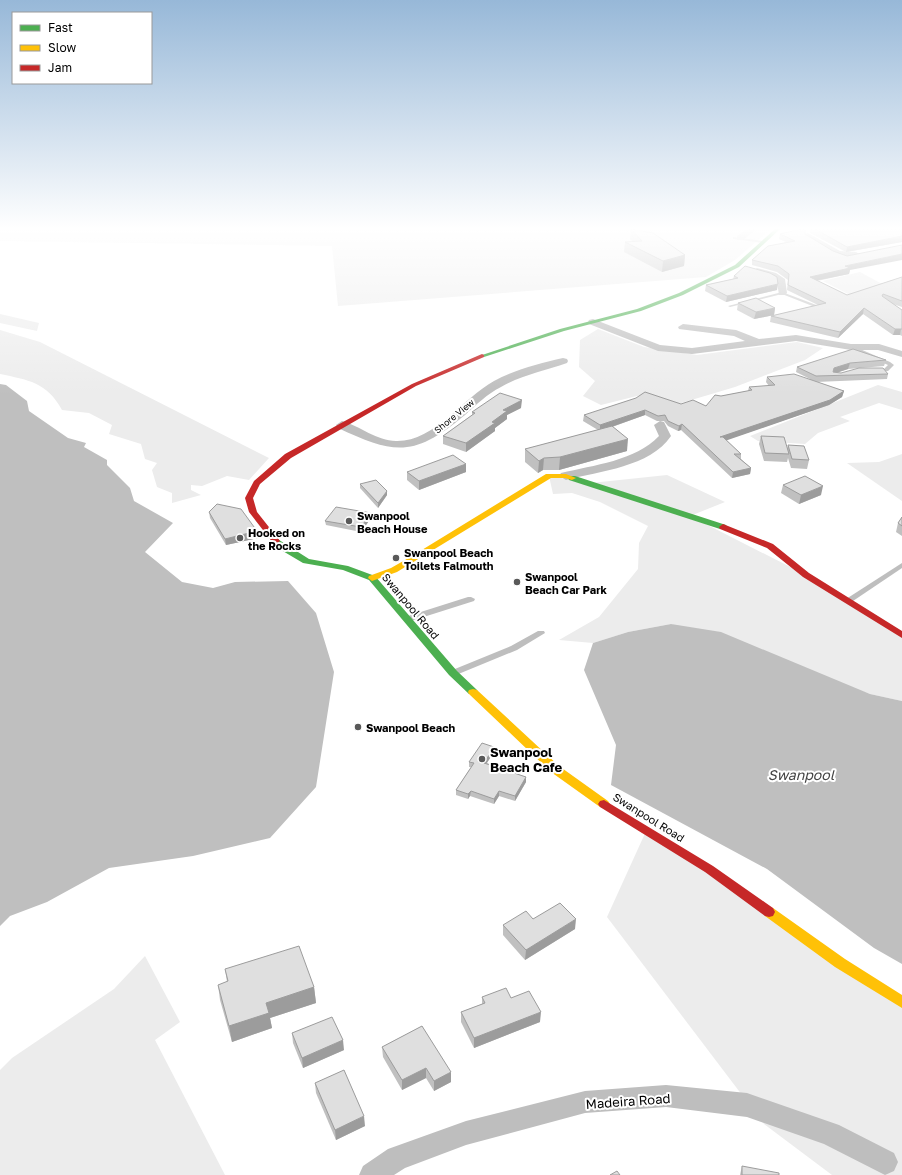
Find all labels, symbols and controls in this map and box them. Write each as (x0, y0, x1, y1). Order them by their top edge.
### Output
legend (12, 12, 152, 84)
text: Fast (48, 20, 73, 35)
text: Slow (48, 40, 76, 55)
text: Jam (48, 60, 72, 75)
street label: Shore View (432, 396, 477, 436)
place label: Swanpool Beach House (357, 509, 428, 535)
marker: Swanpool Beach House (344, 516, 354, 526)
place label: Hooked on the Rocks (248, 526, 305, 552)
marker: Hooked on the Rocks (235, 533, 245, 543)
place label: Swanpool Beach Toilets Falmouth (404, 546, 494, 572)
marker: Swanpool Beach Toilets Falmouth (391, 553, 401, 563)
street label: Swanpool Road (380, 570, 442, 642)
place label: Swanpool Beach Car Park (525, 570, 607, 596)
marker: Swanpool Beach Car Park (512, 577, 522, 587)
place label: Swanpool Beach (366, 721, 455, 734)
marker: Swanpool Beach (353, 722, 363, 732)
place label: Swanpool Beach Cafe (490, 744, 562, 775)
marker: Swanpool Beach Cafe (477, 754, 487, 764)
water label: Swanpool (768, 766, 835, 783)
street label: Swanpool Road (611, 790, 687, 844)
street label: Madeira Road (585, 1090, 671, 1112)

